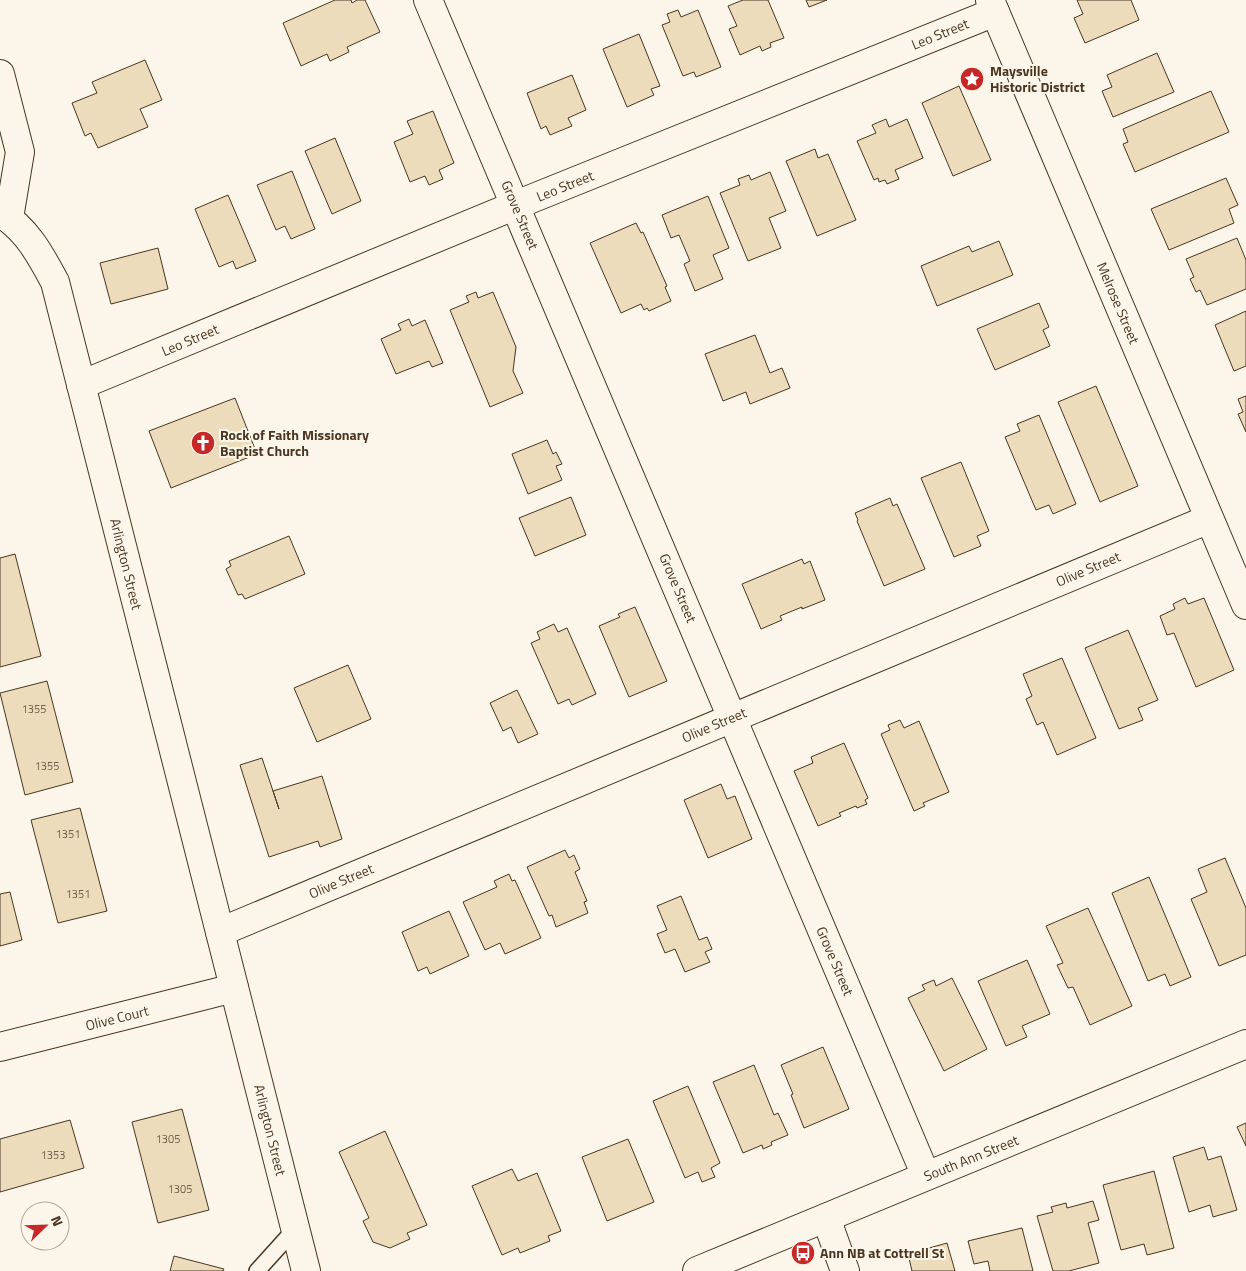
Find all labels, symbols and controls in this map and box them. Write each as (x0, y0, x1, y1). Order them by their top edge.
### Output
street label: Leo Street (908, 12, 972, 55)
place label: Maysville Historic District (990, 60, 1085, 97)
place icon: Maysville Historic District (959, 66, 985, 92)
street label: Leo Street (533, 164, 597, 207)
street label: Grove Street (496, 177, 545, 253)
street label: Melrose Street (1092, 259, 1145, 347)
street label: Leo Street (158, 318, 222, 361)
place label: Rock of Faith Missionary Baptist Church (220, 424, 369, 461)
church icon: Rock of Faith Missionary Baptist Church (190, 430, 216, 456)
street label: Arlington Street (105, 516, 148, 612)
street label: Olive Street (1052, 545, 1123, 592)
street label: Grove Street (654, 550, 703, 626)
house number: 1355 (22, 701, 46, 717)
street label: Olive Street (678, 701, 749, 748)
house number: 1355 (35, 758, 59, 774)
house number: 1351 (56, 826, 80, 842)
street label: Olive Street (305, 857, 376, 904)
house number: 1351 (66, 886, 90, 902)
street label: Grove Street (811, 923, 860, 999)
street label: Olive Court (83, 1000, 151, 1035)
street label: Arlington Street (249, 1082, 292, 1178)
street label: South Ann Street (920, 1129, 1021, 1186)
house number: 1305 (156, 1131, 180, 1147)
house number: 1353 (41, 1147, 65, 1163)
house number: 1305 (168, 1181, 192, 1197)
north arrow (20, 1201, 70, 1251)
text: N (46, 1212, 69, 1229)
bus stop icon: Ann NB at Cottrell St (790, 1240, 816, 1266)
place label: Ann NB at Cottrell St (820, 1242, 944, 1263)

